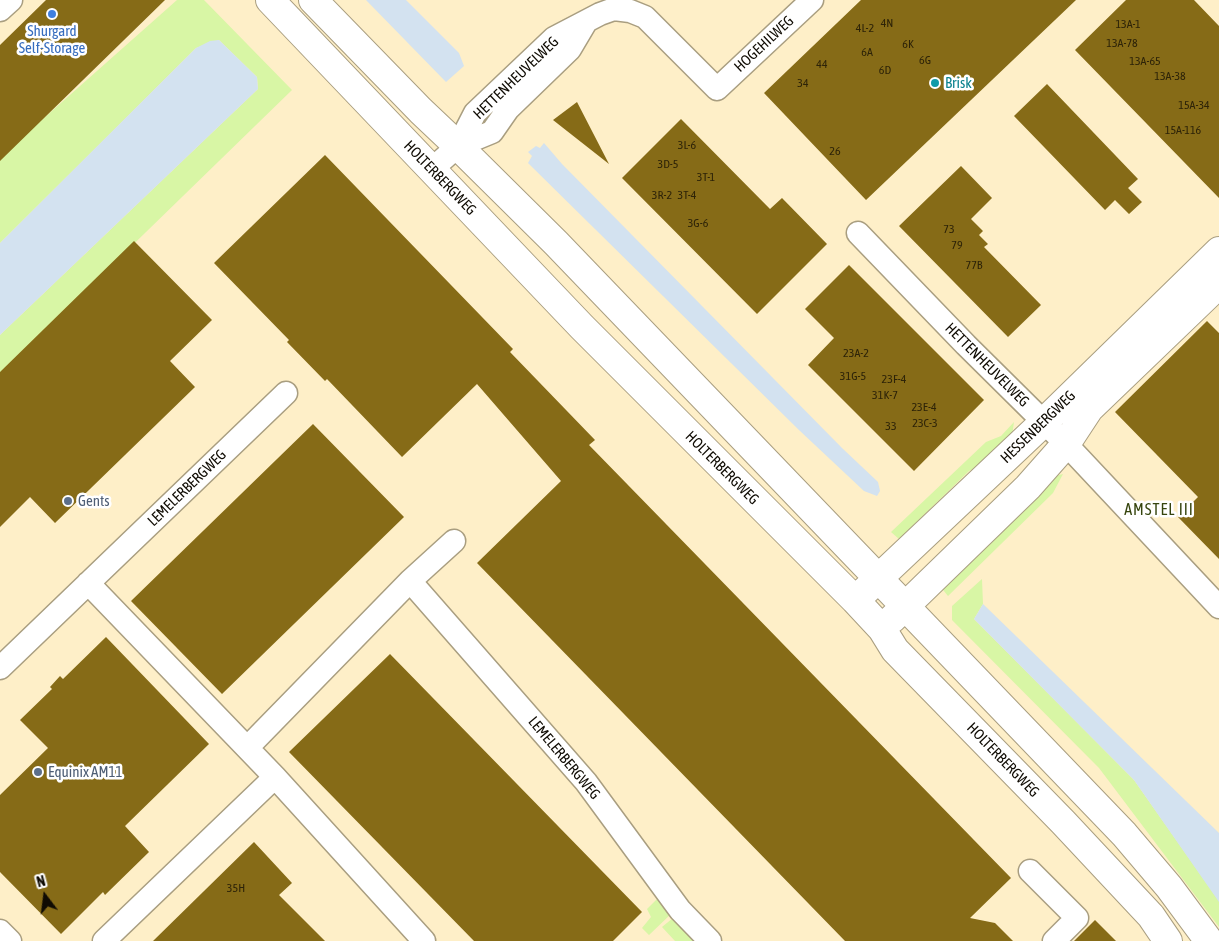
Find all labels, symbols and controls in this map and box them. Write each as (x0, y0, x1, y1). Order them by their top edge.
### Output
marker: Shurgard Self-Storage (46, 8, 58, 20)
street label: HOGEHILWEG (731, 12, 797, 76)
house number: 4N (881, 16, 893, 30)
house number: 13A-1 (1115, 17, 1141, 31)
house number: 4L-2 (856, 21, 874, 35)
place label: Shurgard Self-Storage (19, 22, 85, 57)
street label: HETTENHEUVELWEG (470, 33, 562, 123)
house number: 13A-78 (1106, 36, 1138, 50)
house number: 6K (902, 37, 914, 51)
house number: 6A (861, 45, 873, 59)
house number: 6G (919, 53, 931, 67)
house number: 13A-65 (1129, 54, 1161, 68)
house number: 44 (816, 57, 828, 71)
house number: 6D (879, 63, 891, 77)
house number: 13A-38 (1154, 69, 1186, 83)
place label: Brisk (945, 74, 972, 92)
house number: 34 (797, 76, 809, 90)
marker: Brisk (929, 77, 941, 89)
house number: 15A-34 (1178, 98, 1210, 112)
house number: 15A-116 (1165, 123, 1201, 137)
street label: HOLTERBERGWEG (400, 137, 480, 219)
house number: 3L-6 (678, 138, 696, 152)
house number: 26 (829, 144, 841, 158)
house number: 3D-5 (658, 157, 678, 171)
house number: 3T-1 (697, 170, 715, 184)
house number: 3R-2 (652, 188, 672, 202)
house number: 3T-4 (678, 188, 696, 202)
house number: 3G-6 (688, 216, 708, 230)
house number: 73 (943, 222, 955, 236)
house number: 79 (951, 238, 963, 252)
house number: 77B (966, 258, 982, 272)
street label: HETTENHEUVELWEG (941, 319, 1033, 411)
house number: 23A-2 (843, 346, 869, 360)
house number: 31G-5 (840, 369, 866, 383)
house number: 23F-4 (882, 372, 906, 386)
street label: HESSENBERGWEG (997, 387, 1079, 467)
house number: 31K-7 (872, 388, 898, 402)
house number: 23E-4 (911, 400, 937, 414)
house number: 23C-3 (912, 416, 938, 430)
house number: 33 (885, 419, 897, 433)
street label: HOLTERBERGWEG (682, 428, 762, 508)
street label: LEMELERBERGWEG (144, 446, 230, 530)
place label: Gents (78, 492, 110, 510)
marker: Gents (62, 495, 74, 507)
district label: AMSTEL III (1123, 500, 1195, 520)
street label: LEMELERBERGWEG (524, 713, 604, 803)
street label: HOLTERBERGWEG (963, 719, 1043, 801)
place label: Equinix AM11 (48, 763, 123, 781)
marker: Equinix AM11 (32, 766, 44, 778)
north arrow (20, 871, 70, 921)
text: N (35, 873, 47, 890)
house number: 35H (227, 881, 245, 895)

